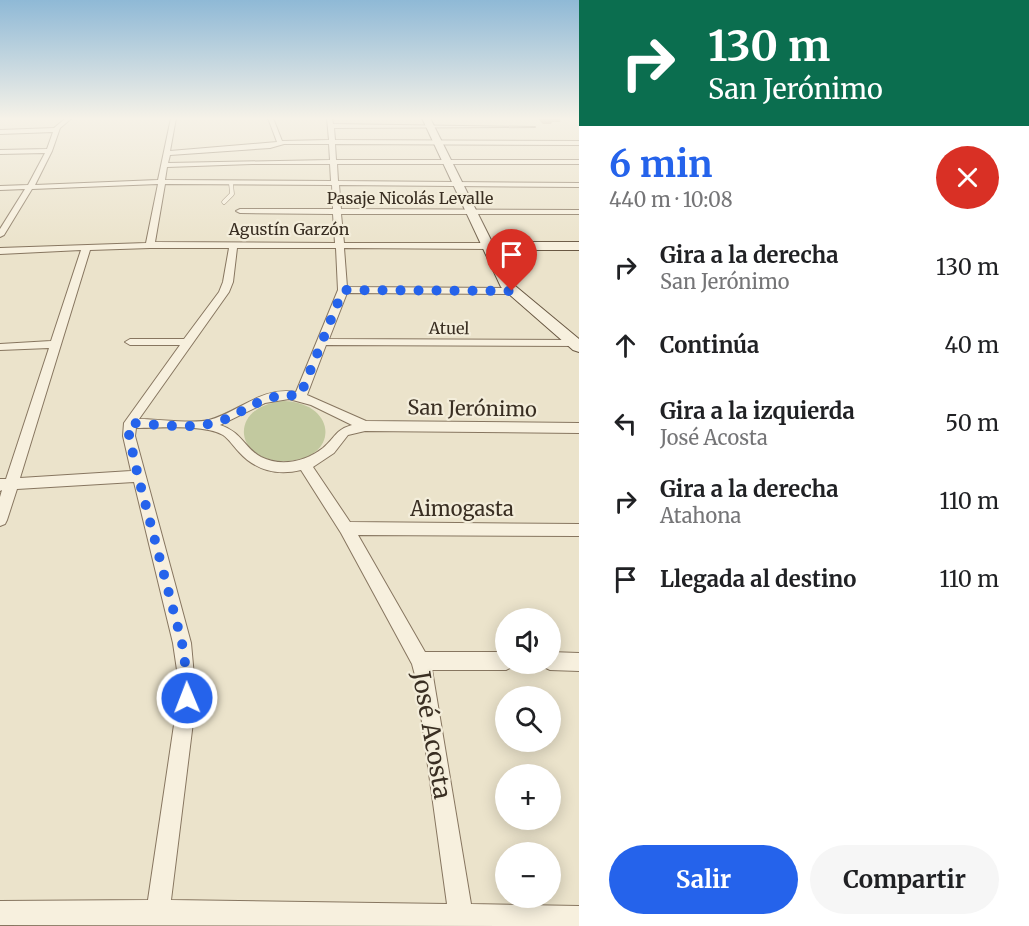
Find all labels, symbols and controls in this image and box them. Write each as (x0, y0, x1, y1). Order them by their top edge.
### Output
text: 130 m (708, 20, 830, 72)
icon: right (609, 24, 687, 102)
text: San Jerónimo (708, 72, 883, 106)
text: 6 min (609, 142, 713, 187)
button: close (936, 146, 999, 209)
text: 440 m · 10:08 (609, 187, 733, 212)
street label: Pasaje Nicolás Levalle (327, 188, 493, 208)
street label: Agustín Garzón (228, 219, 350, 239)
pin (486, 229, 537, 291)
icon: arrive (495, 238, 528, 271)
text: Gira a la derecha (660, 241, 838, 269)
icon: right (609, 251, 642, 284)
text: 130 m (936, 253, 999, 281)
text: San Jerónimo (660, 269, 789, 294)
street label: Atuel (428, 318, 469, 338)
icon: ahead (609, 329, 642, 362)
text: Continúa (660, 331, 759, 359)
text: 40 m (944, 331, 999, 359)
street label: San Jerónimo (407, 394, 537, 422)
text: Gira a la izquierda (660, 397, 855, 425)
icon: left (609, 407, 642, 440)
text: 50 m (945, 409, 999, 437)
text: José Acosta (660, 425, 768, 450)
text: Gira a la derecha (660, 475, 838, 503)
icon: right (609, 485, 642, 518)
text: 110 m (940, 487, 999, 515)
street label: Aimogasta (409, 496, 514, 521)
text: Atahona (660, 503, 741, 528)
icon: arrive (609, 563, 642, 596)
text: Llegada al destino (660, 565, 856, 593)
text: 110 m (940, 565, 999, 593)
map controls (495, 608, 561, 908)
button: sound (495, 608, 561, 674)
position arrow (155, 666, 219, 730)
street label: José Acosta (405, 668, 458, 801)
button: search (495, 686, 561, 752)
button: + (495, 764, 561, 830)
button: − (495, 842, 561, 908)
button: Salir (609, 845, 798, 914)
button: Compartir (810, 845, 999, 914)

